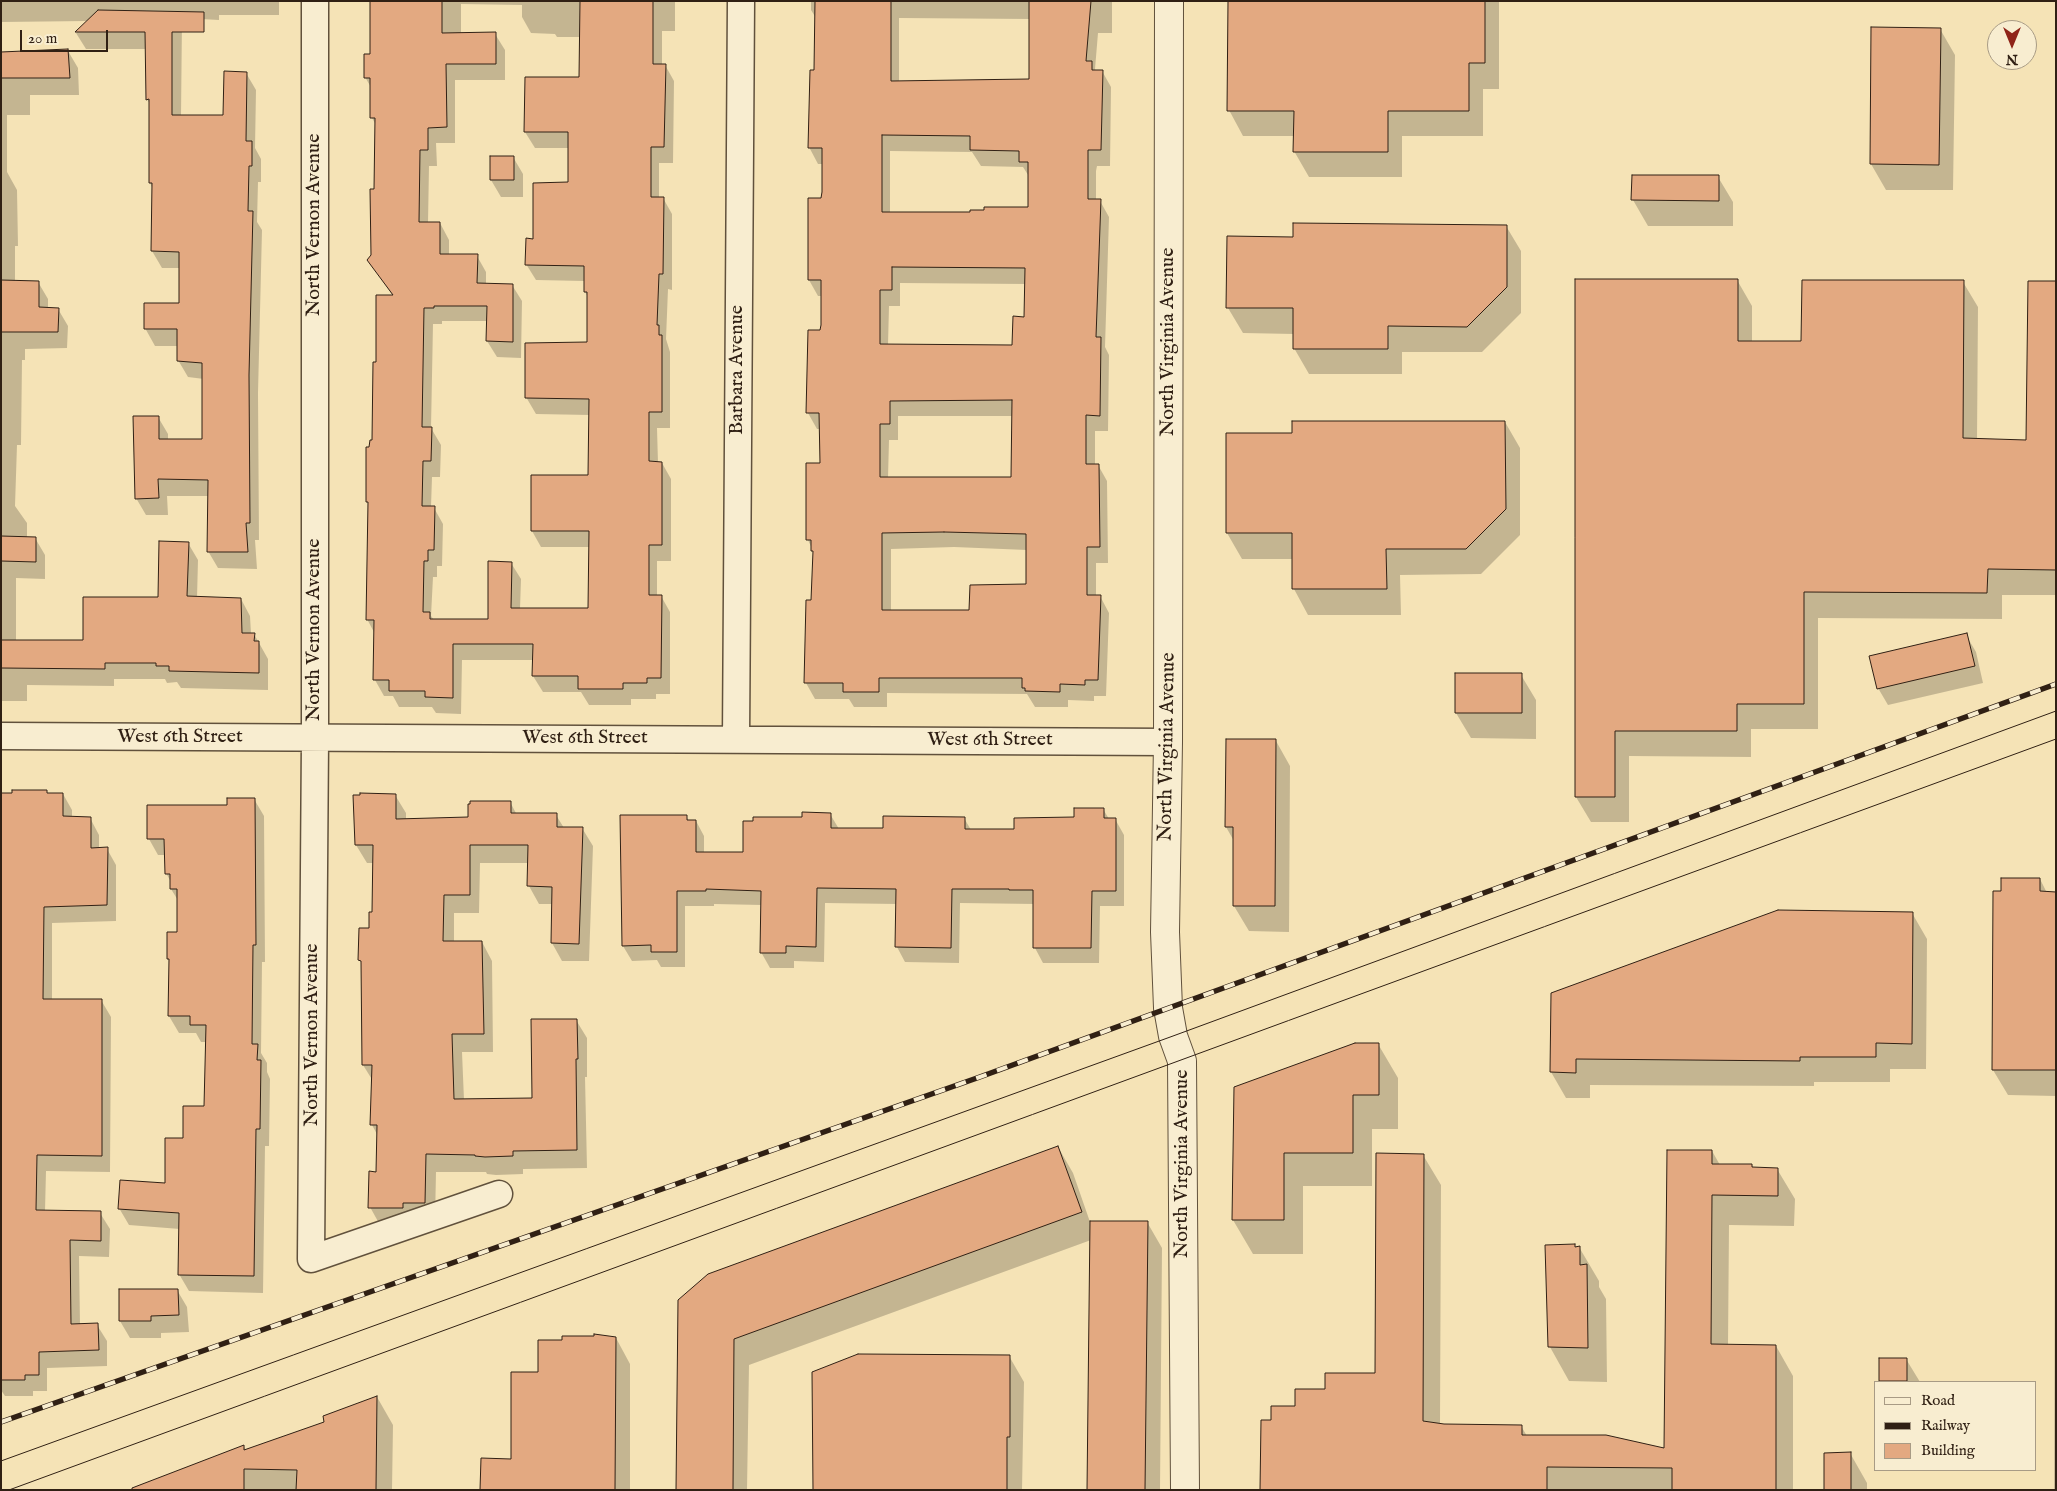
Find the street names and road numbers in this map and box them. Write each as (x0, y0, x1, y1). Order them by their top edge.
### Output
street label: North Vernon Avenue (303, 134, 327, 316)
street label: North Virginia Avenue (1157, 248, 1181, 436)
street label: Barbara Avenue (726, 305, 750, 435)
street label: North Vernon Avenue (303, 539, 327, 721)
street label: North Virginia Avenue (1154, 652, 1182, 842)
street label: West 6th Street (117, 726, 243, 750)
street label: West 6th Street (522, 727, 648, 751)
street label: West 6th Street (927, 729, 1053, 753)
street label: North Vernon Avenue (301, 944, 325, 1126)
street label: North Virginia Avenue (1171, 1070, 1195, 1258)

